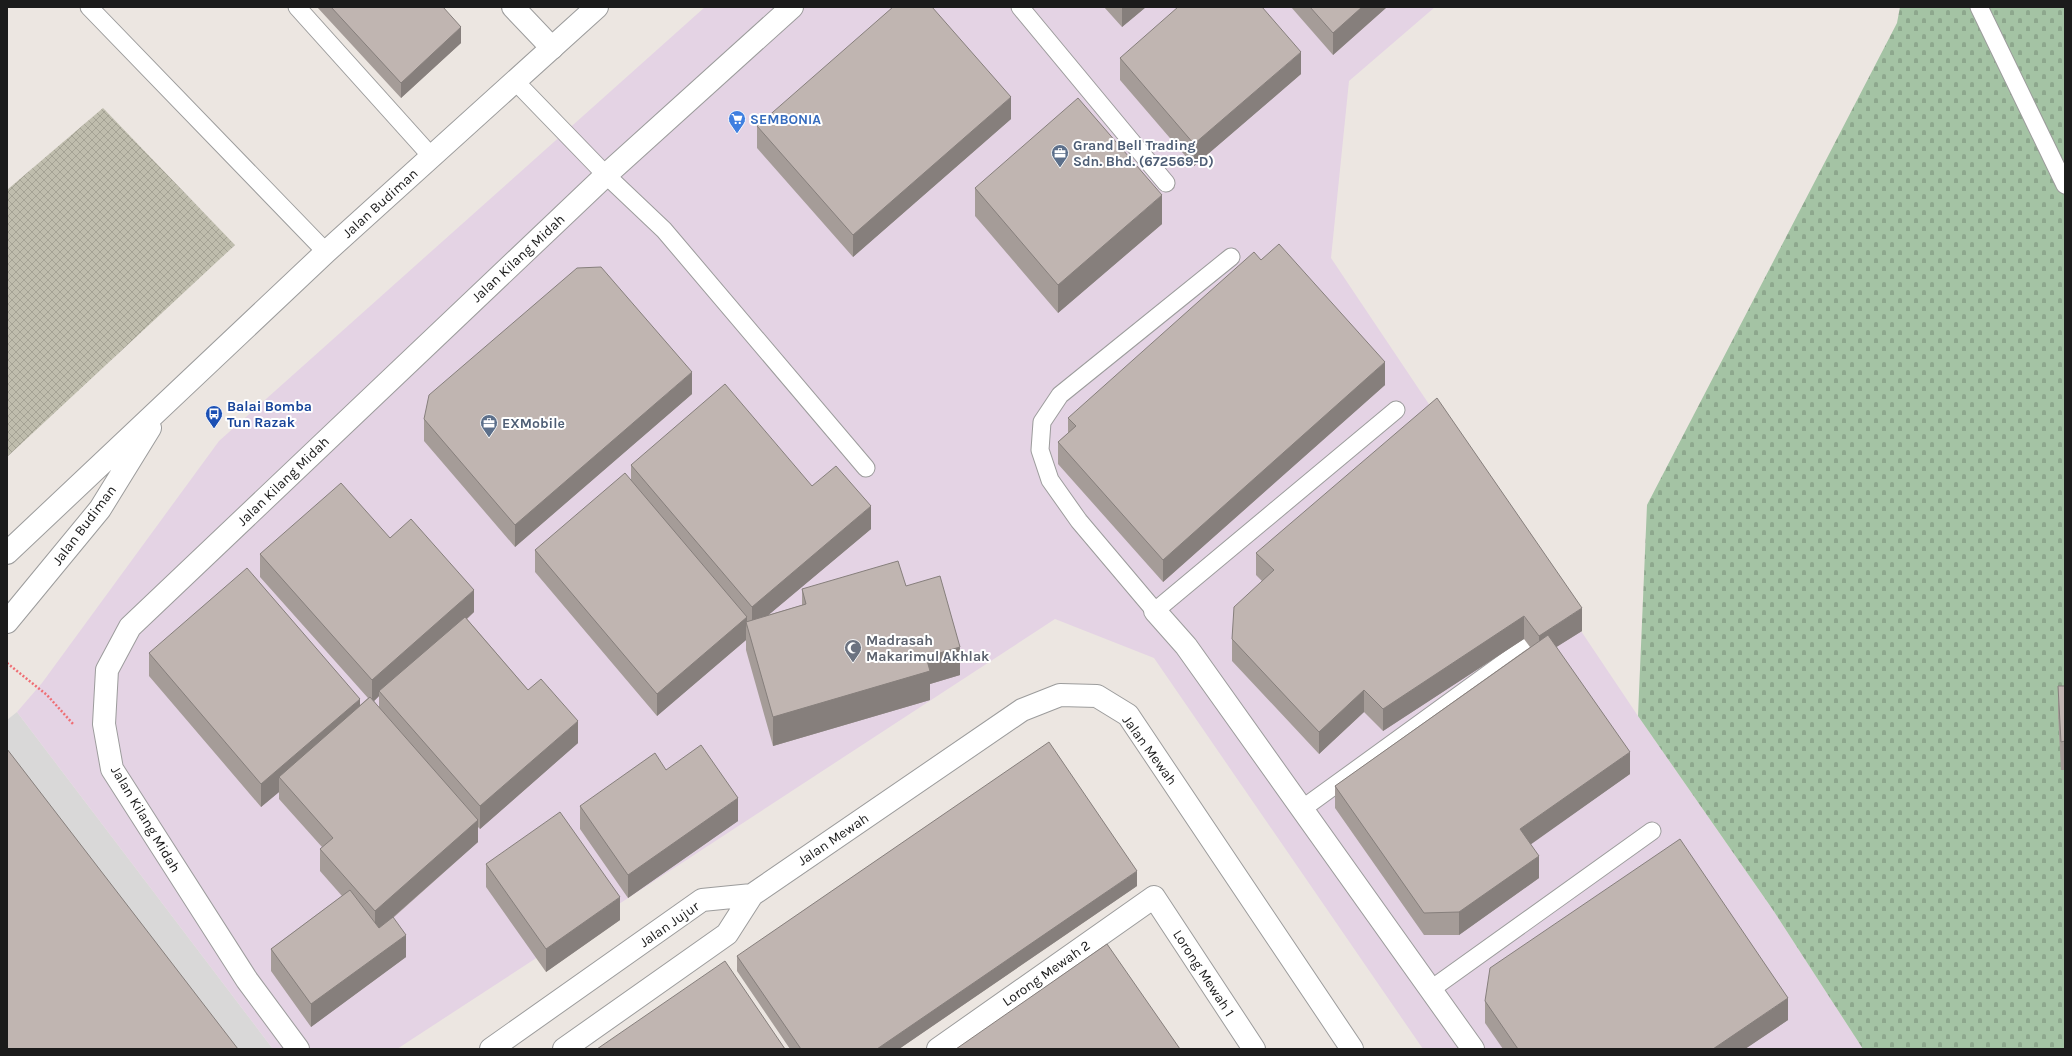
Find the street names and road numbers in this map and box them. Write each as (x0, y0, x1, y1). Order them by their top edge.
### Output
street label: Jalan Budiman (339, 165, 422, 242)
street label: Jalan Kilang Midah (468, 211, 568, 306)
street label: Jalan Kilang Midah (234, 433, 333, 530)
street label: Jalan Budiman (49, 482, 120, 569)
street label: Jalan Mewah (1119, 712, 1181, 789)
street label: Jalan Kilang Midah (107, 763, 184, 876)
street label: Jalan Mewah (794, 809, 872, 869)
street label: Jalan Jujur (636, 897, 703, 951)
street label: Lorong Mewah 1 (1169, 927, 1238, 1020)
street label: Lorong Mewah 2 (999, 937, 1094, 1010)

